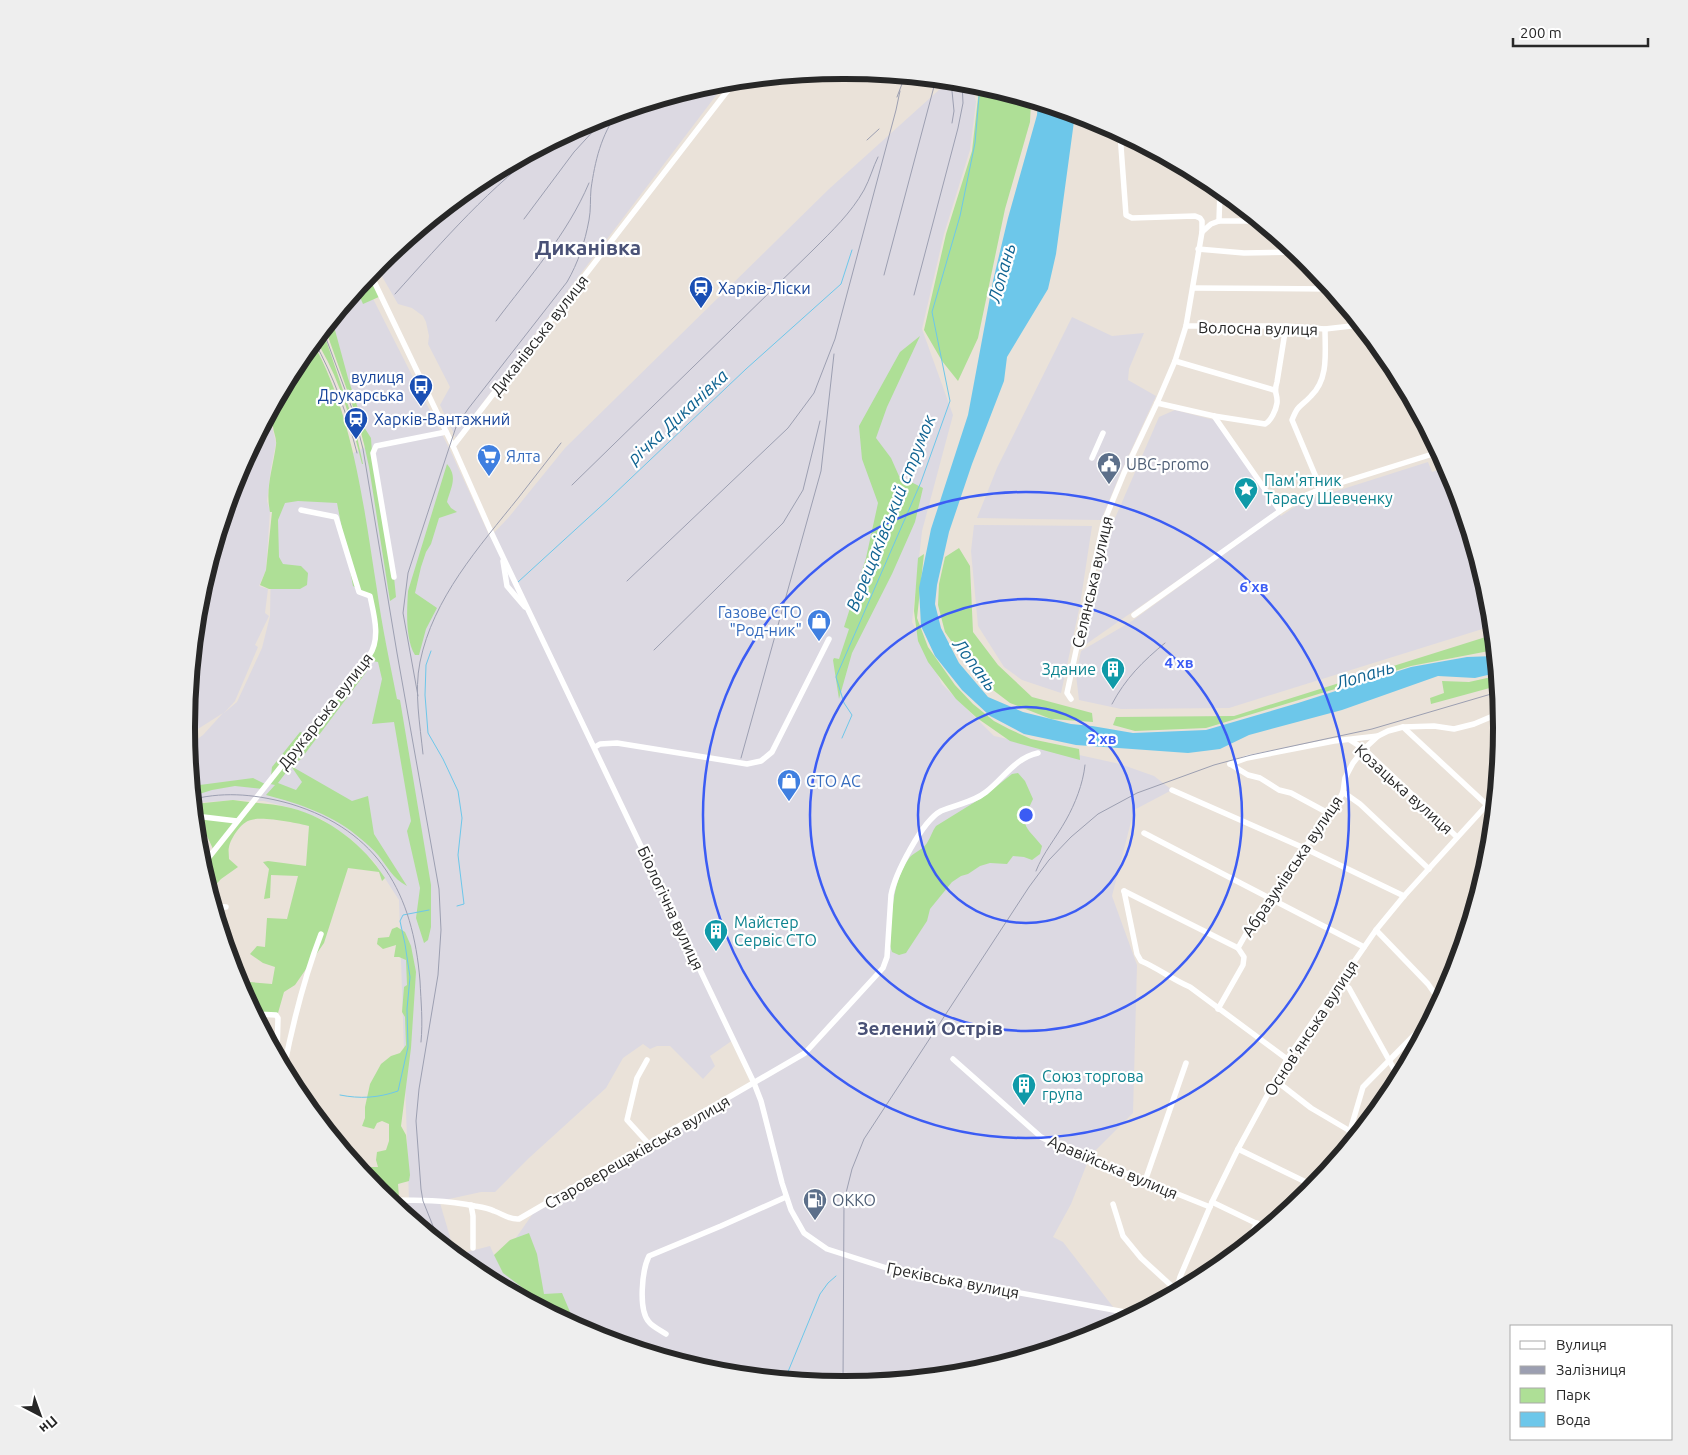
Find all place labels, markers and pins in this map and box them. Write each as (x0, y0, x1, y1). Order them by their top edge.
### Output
station icon: Харків-Ліски (688, 275, 714, 309)
place label: Харків-Ліски (718, 279, 811, 297)
place label: вулиця Друкарська (318, 368, 404, 404)
bus stop icon: вулиця Друкарська (408, 373, 434, 407)
station icon: Харків-Вантажний (343, 406, 369, 440)
place label: Харків-Вантажний (374, 410, 510, 428)
supermarket icon: Ялта (476, 443, 502, 477)
place label: Ялта (506, 447, 541, 465)
public building icon: UBC-promo (1096, 451, 1122, 485)
place label: UBC-promo (1126, 455, 1209, 473)
place label: Пам'ятник Тарасу Шевченку (1264, 471, 1393, 507)
place icon: Пам'ятник Тарасу Шевченку (1233, 476, 1259, 510)
place label: Газове СТО "Род-ник" (718, 603, 802, 639)
shop icon: Газове СТО "Род-ник" (806, 608, 832, 642)
building icon: Здание (1100, 656, 1126, 690)
place label: Здание (1042, 660, 1096, 678)
shop icon: СТО АС (776, 768, 802, 802)
place label: СТО АС (806, 772, 861, 790)
centre of rings (1017, 806, 1035, 824)
place label: Майстер Сервіс СТО (734, 913, 817, 949)
building icon: Майстер Сервіс СТО (703, 918, 729, 952)
place label: Союз торгова група (1042, 1067, 1144, 1103)
building icon: Союз торгова група (1011, 1072, 1037, 1106)
fuel station icon: ОККО (802, 1187, 828, 1221)
place label: ОККО (832, 1191, 876, 1209)

